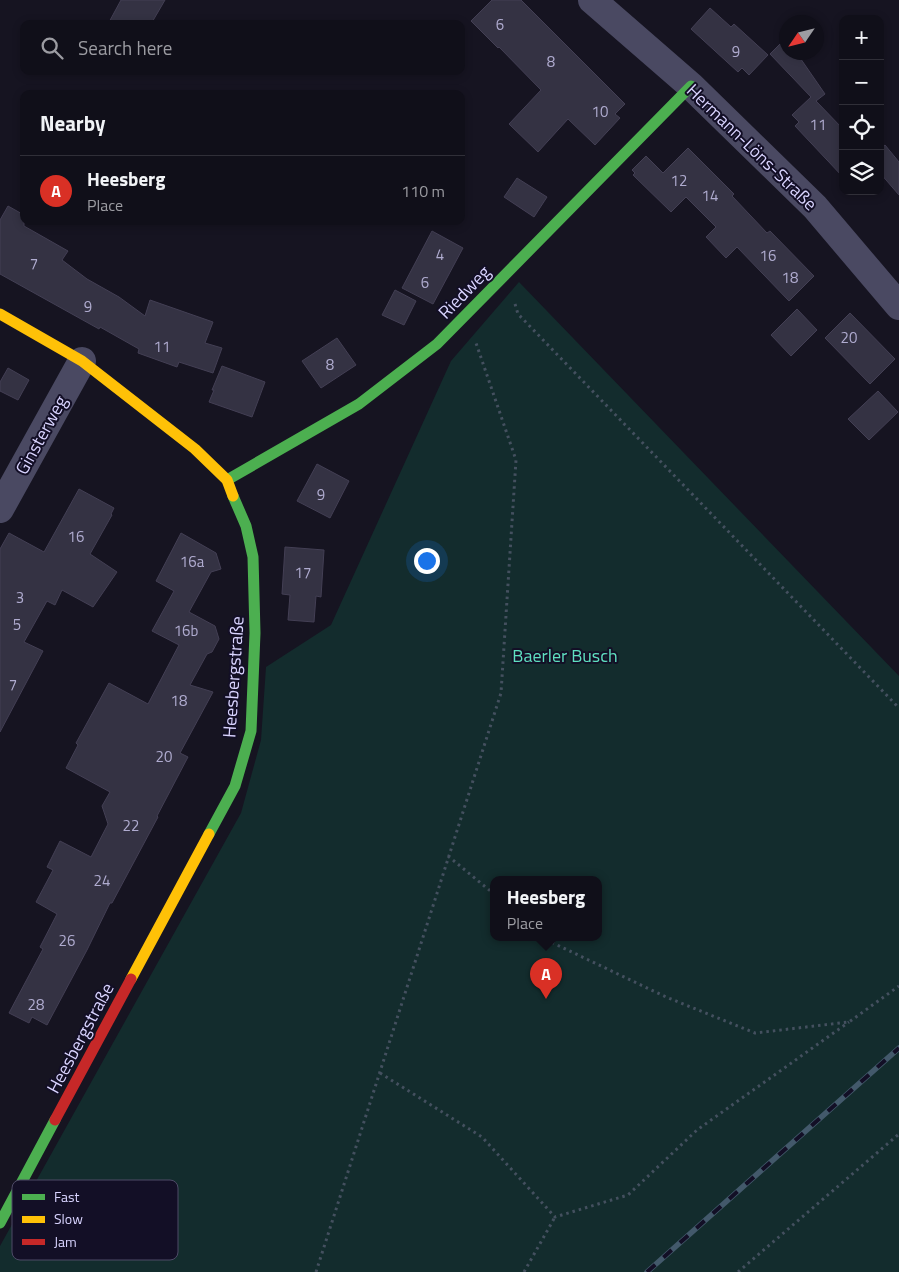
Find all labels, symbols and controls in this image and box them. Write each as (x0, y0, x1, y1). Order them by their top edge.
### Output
house number: 6 (496, 13, 504, 36)
north arrow (779, 15, 824, 60)
map controls (839, 15, 884, 195)
button: + (839, 15, 884, 60)
search box (20, 20, 465, 75)
text: Search here (78, 33, 172, 62)
icon: search (38, 34, 66, 62)
house number: 9 (732, 40, 740, 63)
house number: 8 (547, 50, 555, 73)
button: − (839, 60, 884, 105)
street label: Hermann-Löns-Straße (681, 77, 823, 217)
house number: 10 (592, 100, 608, 123)
button: locate (839, 105, 884, 150)
text: Nearby (40, 107, 105, 139)
house number: 11 (810, 113, 826, 136)
button: layers (839, 150, 884, 195)
text: Heesberg (87, 164, 165, 193)
house number: 12 (671, 169, 687, 192)
text: A (51, 179, 61, 203)
text: 110 m (401, 179, 445, 203)
house number: 14 (702, 184, 718, 207)
text: Place (87, 193, 123, 217)
house number: 4 (436, 243, 444, 266)
house number: 16 (760, 244, 776, 267)
house number: 7 (30, 252, 38, 275)
street label: Riedweg (431, 259, 497, 325)
house number: 18 (782, 266, 798, 289)
house number: 6 (421, 271, 429, 294)
house number: 9 (84, 295, 92, 318)
house number: 20 (841, 326, 857, 349)
house number: 11 (154, 335, 170, 358)
house number: 8 (326, 353, 334, 376)
street label: Ginsterweg (8, 391, 74, 479)
house number: 9 (317, 483, 325, 506)
house number: 16 (68, 525, 84, 548)
your location (414, 548, 440, 574)
house number: 16a (180, 550, 205, 573)
house number: 17 (295, 561, 311, 584)
house number: 3 (16, 586, 24, 609)
house number: 5 (13, 613, 21, 636)
street label: Heesbergstraße (215, 615, 251, 739)
house number: 16b (174, 619, 198, 642)
park label: Baerler Busch (512, 642, 618, 669)
house number: 7 (9, 673, 17, 696)
house number: 18 (171, 689, 187, 712)
house number: 20 (156, 745, 172, 768)
house number: 22 (123, 814, 139, 837)
house number: 24 (94, 869, 110, 892)
popup (490, 876, 602, 941)
text: Heesberg (507, 882, 585, 911)
text: Place (507, 911, 543, 935)
house number: 26 (59, 929, 75, 952)
pin: A (530, 958, 562, 999)
street label: Heesbergstraße (39, 978, 121, 1098)
house number: 28 (28, 993, 44, 1016)
legend (12, 1180, 178, 1260)
text: Fast (54, 1186, 79, 1207)
text: Slow (54, 1208, 83, 1229)
text: Jam (54, 1231, 77, 1252)

